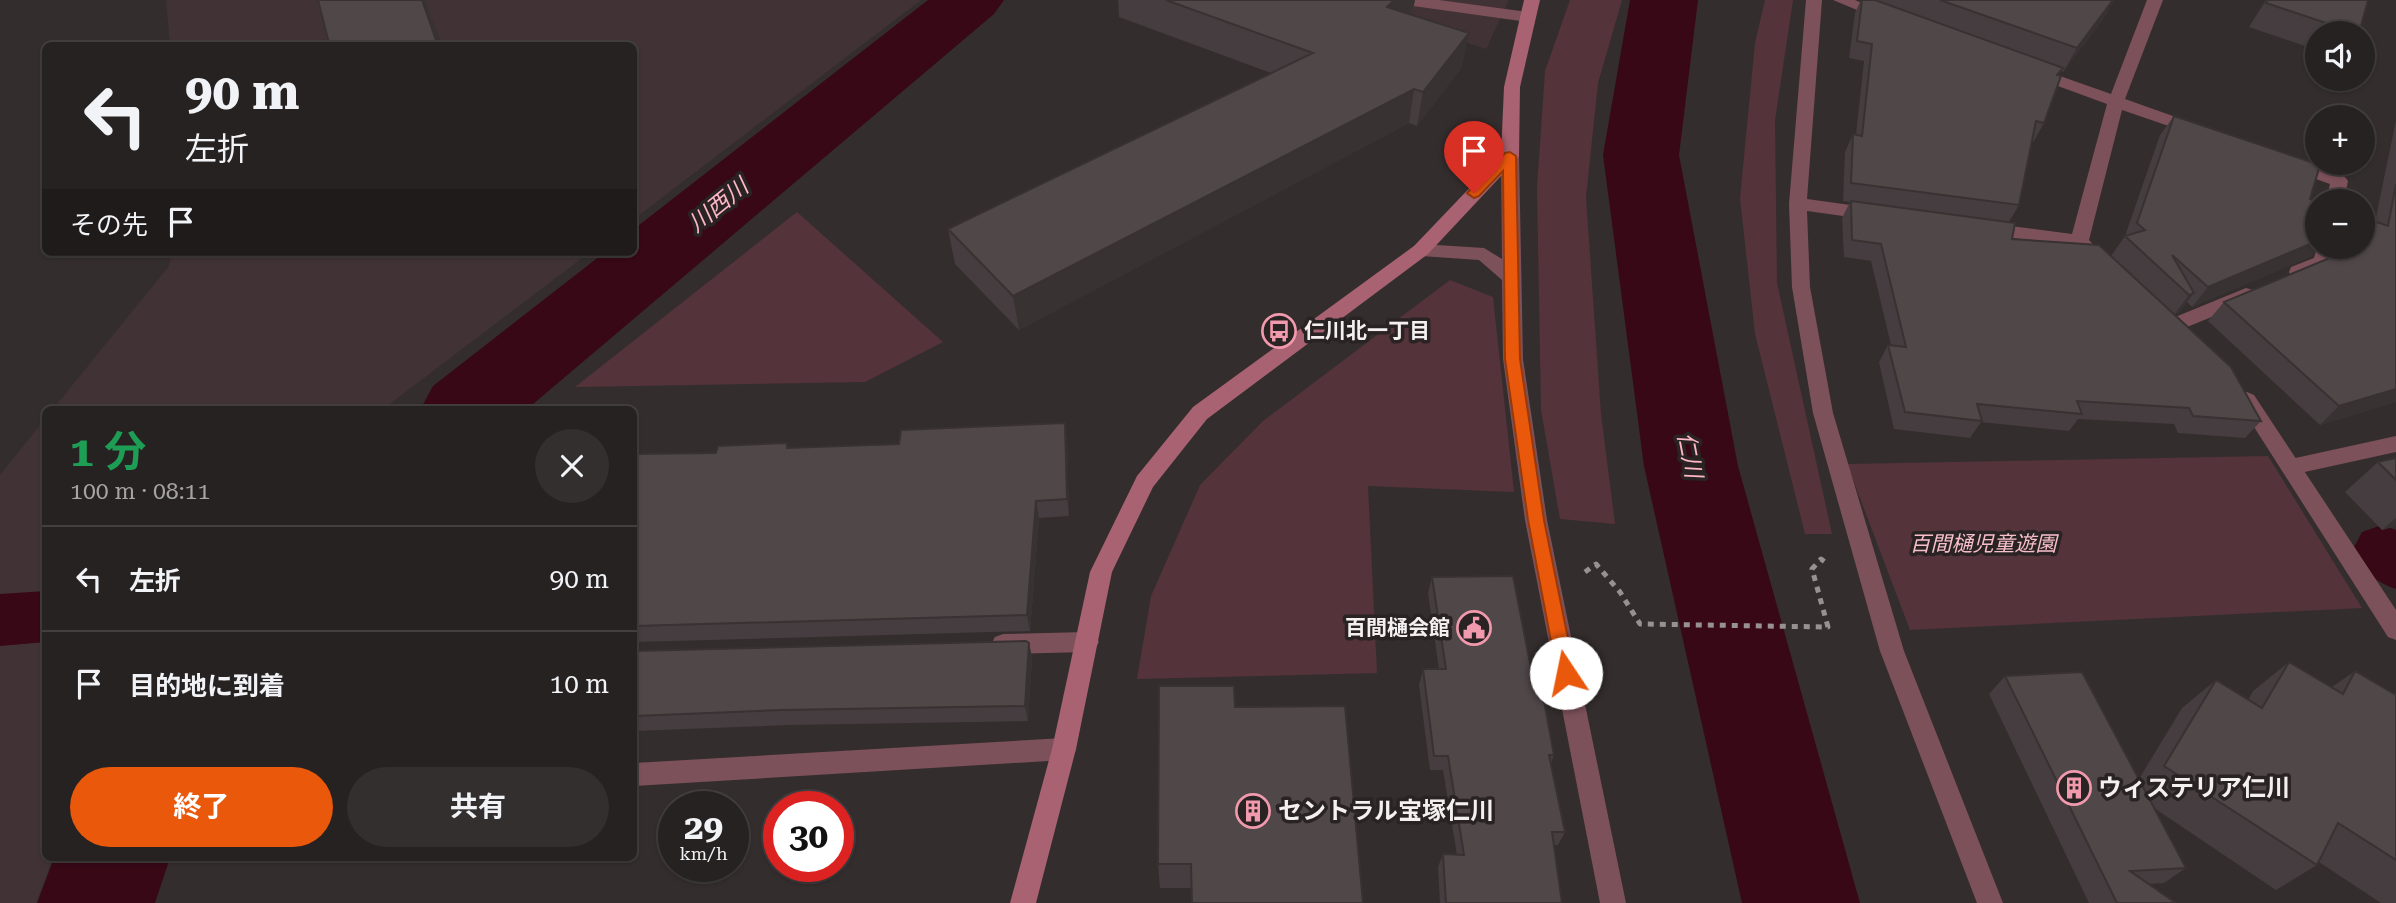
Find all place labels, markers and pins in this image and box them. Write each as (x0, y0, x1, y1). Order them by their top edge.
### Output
pin (1444, 121, 1504, 193)
bus stop icon: 仁川北一丁目 (1260, 312, 1298, 350)
place label: 仁川北一丁目 (1304, 319, 1430, 343)
public building icon: 百間樋会館 (1455, 609, 1493, 647)
place label: 百間樋会館 (1345, 616, 1450, 640)
building icon: ウィステリア仁川 (2055, 769, 2093, 807)
place label: ウィステリア仁川 (2098, 774, 2290, 802)
building icon: セントラル宝塚仁川 (1234, 792, 1272, 830)
place label: セントラル宝塚仁川 (1278, 797, 1494, 825)

